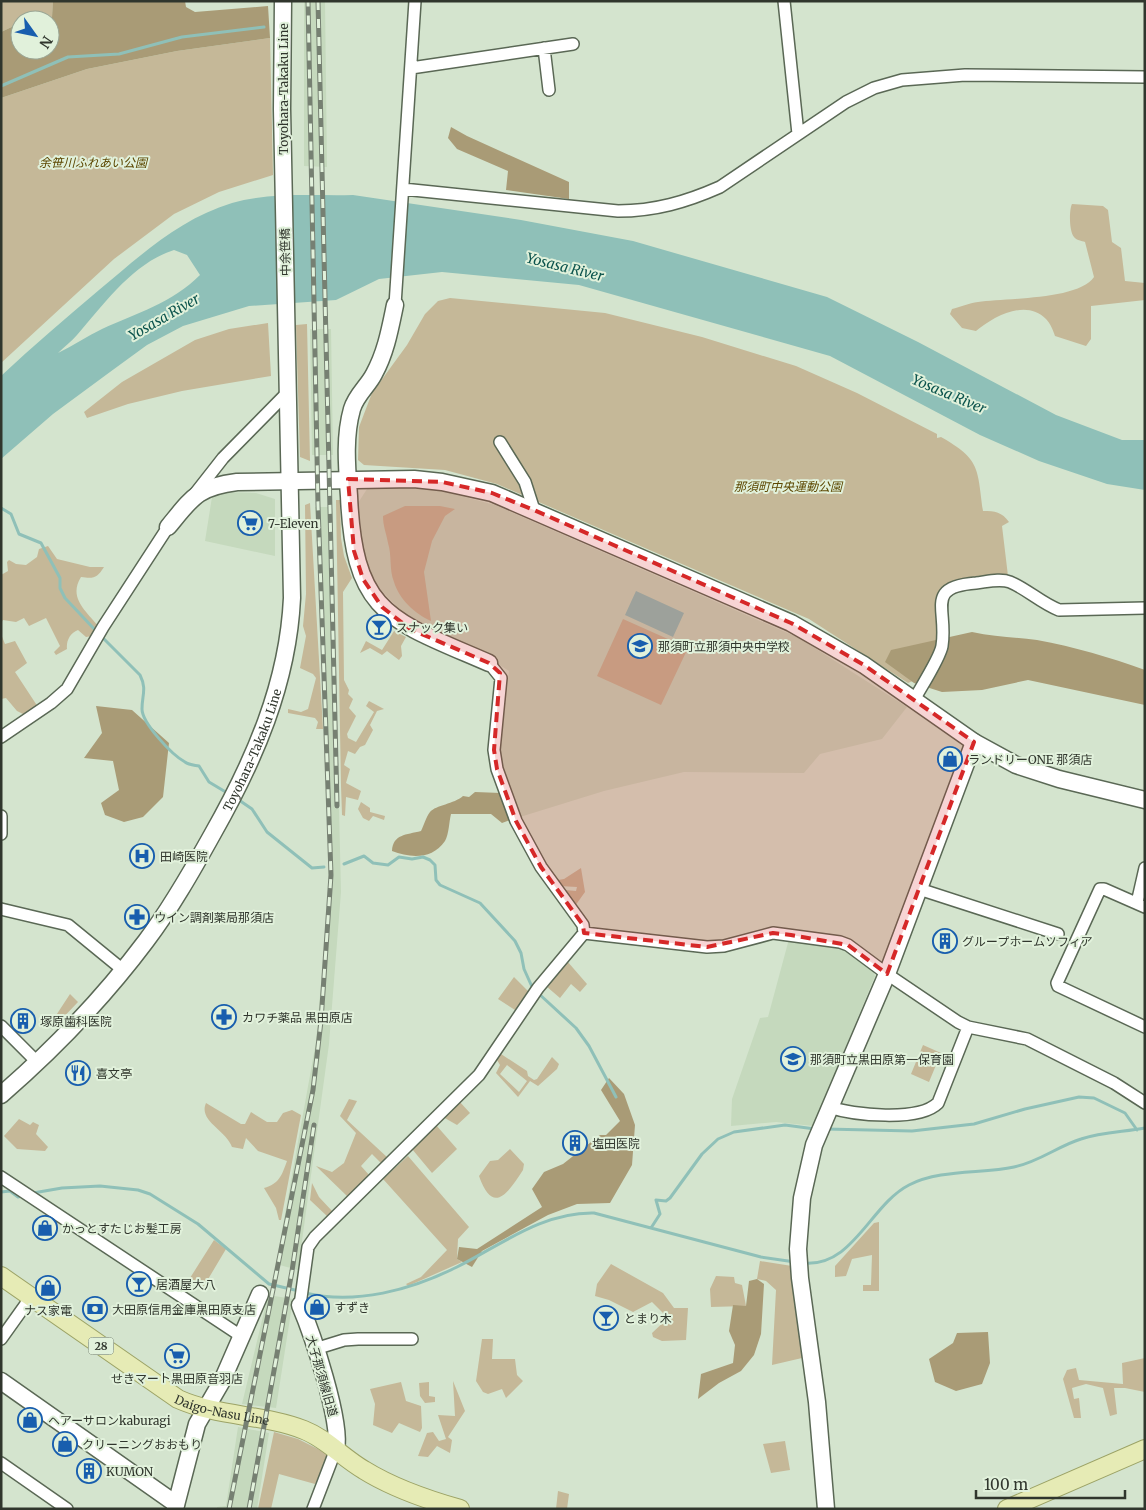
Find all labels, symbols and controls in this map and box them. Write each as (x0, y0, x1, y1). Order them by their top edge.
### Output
north arrow (10, 10, 60, 60)
street label: Toyohara-Takaku Line (276, 23, 291, 155)
text: N (35, 33, 56, 52)
park label: 余笹川ふれあい公園 (39, 155, 149, 170)
street label: 中余笹橋 (277, 228, 293, 276)
water label: Yosasa River (524, 249, 606, 285)
water label: Yosasa River (125, 289, 203, 345)
water label: Yosasa River (909, 370, 989, 418)
park label: 那須町中央運動公園 (734, 479, 844, 494)
supermarket icon: 7-Eleven (237, 510, 263, 536)
place label: 7-Eleven (268, 516, 318, 531)
bar icon: スナック集い (366, 614, 392, 640)
place label: スナック集い (396, 620, 468, 635)
school or university icon: 那須町立那須中央中学校 (627, 633, 653, 659)
place label: 那須町立那須中央中学校 (658, 639, 790, 654)
street label: Toyohara-Takaku Line (219, 687, 284, 814)
shop icon: ランドリーONE 那須店 (937, 746, 963, 772)
place label: ランドリーONE 那須店 (968, 752, 1092, 767)
hospital icon: 田崎医院 (129, 843, 155, 869)
place label: 田崎医院 (160, 849, 208, 864)
pharmacy icon: ウイン調剤薬局那須店 (124, 904, 150, 930)
place label: ウイン調剤薬局那須店 (154, 910, 274, 925)
building icon: グループホームソフィア (932, 928, 958, 954)
place label: グループホームソフィア (962, 934, 1093, 949)
pharmacy icon: カワチ薬品 黒田原店 (211, 1004, 237, 1030)
building icon: 塚原歯科医院 (10, 1008, 36, 1034)
place label: カワチ薬品 黒田原店 (242, 1010, 353, 1025)
place label: 塚原歯科医院 (40, 1014, 112, 1029)
school or university icon: 那須町立黒田原第一保育園 (780, 1046, 806, 1072)
place label: 那須町立黒田原第一保育園 (810, 1052, 954, 1067)
restaurant icon: 喜文亭 (65, 1060, 91, 1086)
place label: 喜文亭 (96, 1066, 132, 1081)
building icon: 塩田医院 (562, 1130, 588, 1156)
place label: 塩田医院 (592, 1136, 640, 1151)
shop icon: かっとすたじお髪工房 (32, 1215, 58, 1241)
place label: かっとすたじお髪工房 (62, 1221, 182, 1236)
bar icon: 居酒屋大八 (126, 1271, 152, 1297)
shop icon: ナス家電 (35, 1275, 61, 1301)
place label: 居酒屋大八 (156, 1277, 216, 1292)
shop icon: すずき (304, 1294, 330, 1320)
bank icon: 大田原信用金庫黒田原支店 (82, 1296, 108, 1322)
place label: すずき (334, 1300, 370, 1315)
place label: 大田原信用金庫黒田原支店 (112, 1302, 256, 1317)
place label: ナス家電 (24, 1303, 72, 1318)
bar icon: とまり木 (593, 1305, 619, 1331)
place label: とまり木 (624, 1311, 672, 1326)
street label: 大子那須線旧道 (303, 1334, 341, 1418)
road number: 28 (88, 1338, 114, 1354)
supermarket icon: せきマート黒田原音羽店 (164, 1343, 190, 1369)
place label: せきマート黒田原音羽店 (111, 1371, 243, 1386)
street label: Daigo-Nasu Line (172, 1391, 270, 1428)
shop icon: ヘアーサロンkaburagi (17, 1407, 43, 1433)
place label: ヘアーサロンkaburagi (48, 1413, 171, 1428)
shop icon: クリーニングおおもり (52, 1431, 78, 1457)
place label: クリーニングおおもり (82, 1437, 202, 1452)
building icon: KUMON (76, 1458, 102, 1484)
place label: KUMON (106, 1464, 154, 1479)
scale bar (976, 1468, 1125, 1500)
text: 100 m (984, 1475, 1028, 1494)

